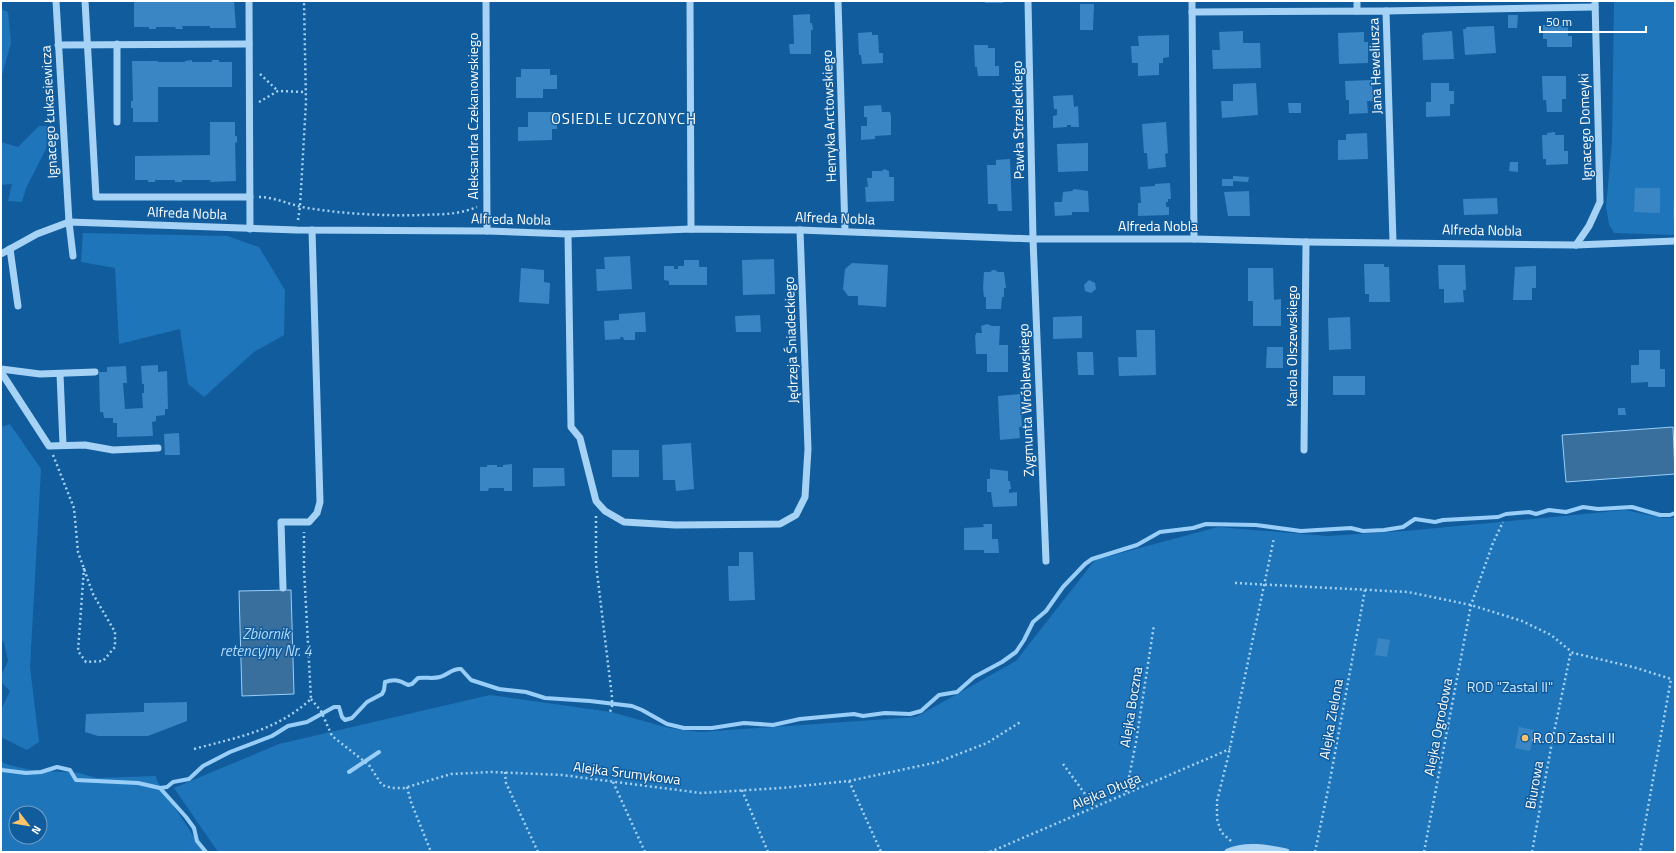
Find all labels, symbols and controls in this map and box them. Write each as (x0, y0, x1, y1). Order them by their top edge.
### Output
scale bar (1540, 8, 1646, 34)
text: 50 m (1546, 12, 1572, 31)
street label: Jana Heweliusza (1362, 18, 1387, 115)
street label: Aleksandra Czekanowskiego (462, 33, 483, 199)
street label: Ignacego Łukasiewicza (35, 45, 62, 179)
street label: Henryka Arctowskiego (816, 50, 841, 182)
street label: Pawła Strzeleckiego (1006, 60, 1029, 180)
street label: Ignacego Domeyki (1572, 73, 1597, 181)
district label: OSIEDLE UCZONYCH (551, 107, 697, 130)
street label: Alfreda Nobla (147, 201, 227, 224)
street label: Alfreda Nobla (795, 206, 875, 229)
street label: Alfreda Nobla (471, 207, 551, 230)
street label: Alfreda Nobla (1118, 215, 1198, 236)
street label: Alfreda Nobla (1442, 218, 1522, 241)
street label: Jędrzeja Śniadeckiego (778, 276, 803, 404)
street label: Karola Olszewskiego (1281, 285, 1302, 407)
street label: Zygmunta Wróblewskiego (1012, 323, 1039, 477)
water label: Zbiornik retencyjny Nr. 4 (220, 622, 312, 662)
street label: Alejka Boczna (1114, 665, 1147, 749)
street label: Alejka Ogrodowa (1418, 676, 1457, 778)
park label: ROD "Zastal II" (1467, 676, 1553, 697)
street label: Alejka Zielona (1313, 677, 1348, 761)
place label: R.O.D Zastal II (1533, 727, 1615, 748)
marker: R.O.D Zastal II (1520, 733, 1530, 743)
street label: Alejka Srumykowa (572, 755, 682, 790)
street label: Biurowa (1519, 759, 1548, 811)
street label: Alejka Długa (1068, 767, 1144, 815)
north arrow (8, 805, 48, 845)
text: N (28, 823, 45, 838)

